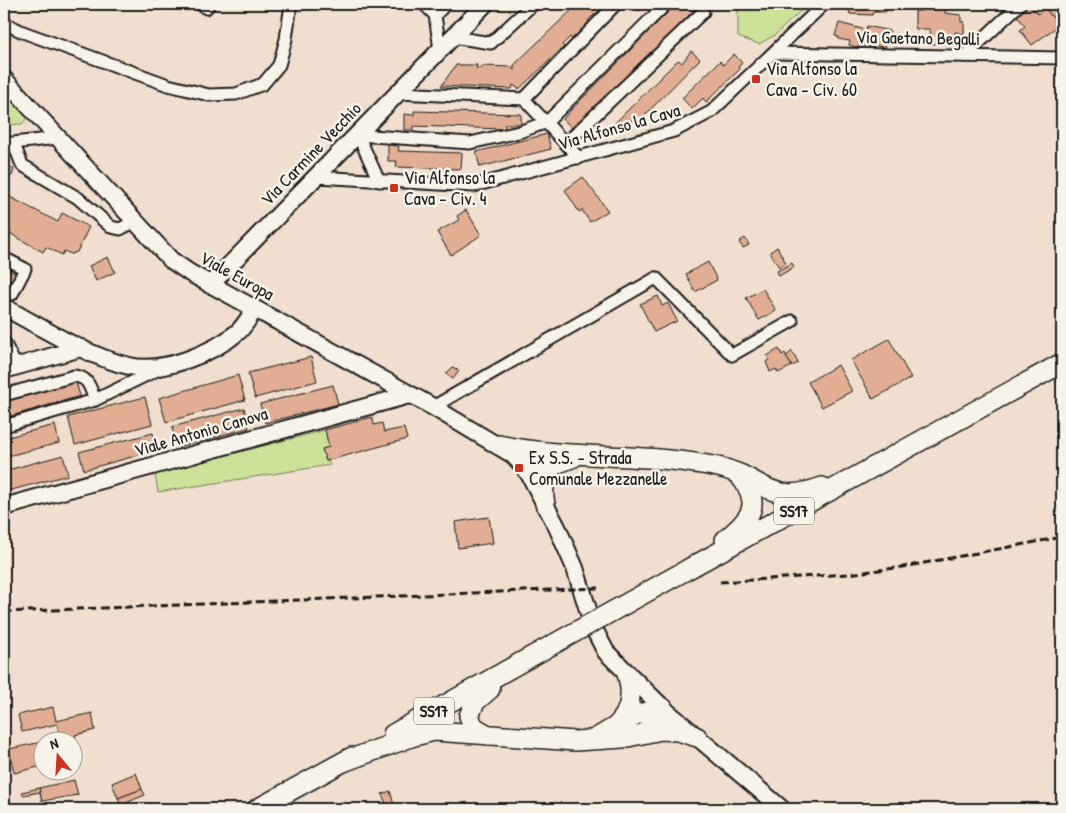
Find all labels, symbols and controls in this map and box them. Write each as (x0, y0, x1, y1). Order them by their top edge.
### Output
street label: Via Gaetano Begalli (856, 24, 980, 51)
place label: Via Alfonso la Cava - Civ. 60 (766, 56, 857, 102)
marker: Via Alfonso la Cava - Civ. 60 (750, 73, 762, 85)
street label: Via Carmine Vecchio (255, 96, 367, 211)
street label: Via Alfonso la Cava (555, 97, 683, 156)
place label: Via Alfonso la Cava - Civ. 4 (404, 165, 495, 211)
marker: Via Alfonso la Cava - Civ. 4 (388, 182, 400, 194)
street label: Viale Europa (196, 245, 279, 306)
street label: Viale Antonio Canova (131, 401, 271, 463)
place label: Ex S.S. - Strada Comunale Mezzanelle (529, 445, 667, 491)
marker: Ex S.S. - Strada Comunale Mezzanelle (513, 462, 525, 474)
road number: SS17 (774, 498, 814, 524)
road number: SS17 (414, 698, 454, 724)
north arrow (32, 730, 82, 780)
text: N (47, 733, 61, 753)

